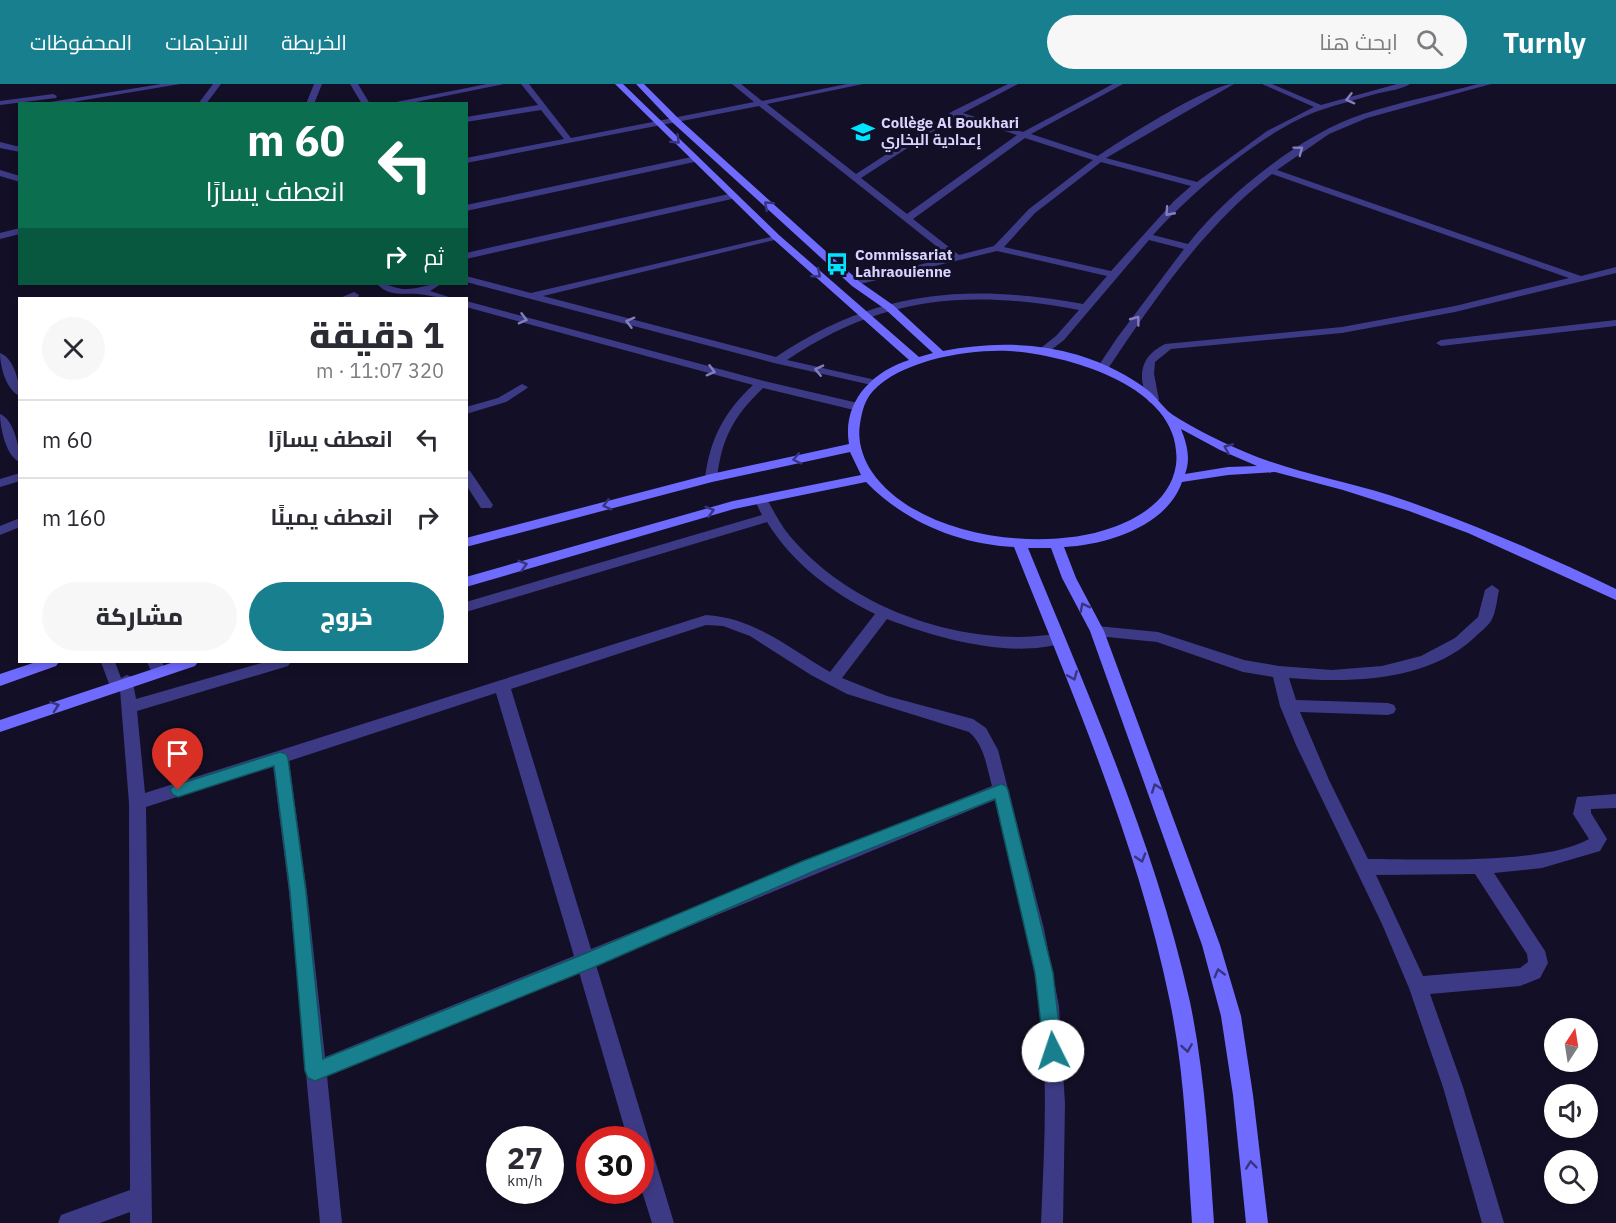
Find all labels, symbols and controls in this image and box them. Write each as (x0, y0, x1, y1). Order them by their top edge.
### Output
search box (1047, 15, 1467, 69)
text: Turnly (1503, 24, 1586, 61)
icon: search (1413, 26, 1446, 59)
text: ابحث هنا (1319, 27, 1398, 56)
text: المحفوظات (30, 28, 132, 56)
text: الاتجاهات (165, 28, 248, 56)
text: الخريطة (281, 28, 347, 56)
one-way arrow (1345, 91, 1355, 104)
text: 60 m (247, 113, 345, 168)
place label: Collège Al Boukhari إعدادية البخاري (881, 113, 1019, 152)
school or university icon: Collège Al Boukhari إعدادية البخاري (850, 119, 876, 145)
icon: left (366, 126, 444, 204)
one-way arrow (669, 133, 680, 144)
one-way arrow (1292, 146, 1303, 157)
text: انعطف يسارًا (206, 173, 345, 208)
one-way arrow (765, 201, 775, 212)
one-way arrow (1165, 205, 1176, 216)
icon: right (379, 240, 412, 273)
text: ثم (424, 242, 444, 271)
place label: Commissariat Lahraouienne (855, 245, 953, 281)
bus stop icon: Commissariat Lahraouienne (824, 251, 850, 277)
one-way arrow (810, 267, 821, 278)
text: 1 دقيقة (309, 311, 444, 358)
one-way arrow (518, 312, 528, 325)
one-way arrow (625, 316, 635, 329)
one-way arrow (1129, 316, 1140, 327)
button: close (42, 317, 105, 380)
text: 320 m · 11:07 (316, 357, 444, 384)
one-way arrow (706, 363, 716, 376)
one-way arrow (814, 365, 824, 378)
icon: left (411, 423, 444, 456)
text: انعطف يسارًا (268, 424, 393, 453)
text: 60 m (42, 425, 93, 454)
one-way arrow (1223, 443, 1234, 455)
one-way arrow (792, 452, 802, 465)
one-way arrow (602, 498, 612, 511)
icon: right (411, 501, 444, 534)
text: انعطف يمينًا (271, 502, 393, 531)
text: 160 m (42, 503, 106, 532)
one-way arrow (704, 506, 715, 518)
one-way arrow (518, 560, 528, 573)
button: مشاركة (42, 582, 237, 651)
button: خروج (249, 582, 444, 651)
one-way arrow (1080, 603, 1091, 614)
one-way arrow (1066, 670, 1078, 681)
one-way arrow (49, 701, 60, 714)
pin (152, 728, 203, 790)
icon: arrive (161, 737, 194, 770)
one-way arrow (1150, 784, 1163, 794)
one-way arrow (1134, 852, 1146, 863)
one-way arrow (1214, 968, 1226, 979)
north arrow (1544, 1018, 1598, 1072)
map controls (1544, 1018, 1598, 1204)
position arrow (1021, 1019, 1085, 1083)
one-way arrow (1181, 1043, 1193, 1052)
button: sound (1544, 1084, 1598, 1138)
speed limit sign: 30 (576, 1126, 654, 1204)
text: 27 (507, 1138, 543, 1177)
button: search (1544, 1150, 1598, 1204)
one-way arrow (1245, 1160, 1257, 1169)
text: km/h (507, 1171, 543, 1190)

